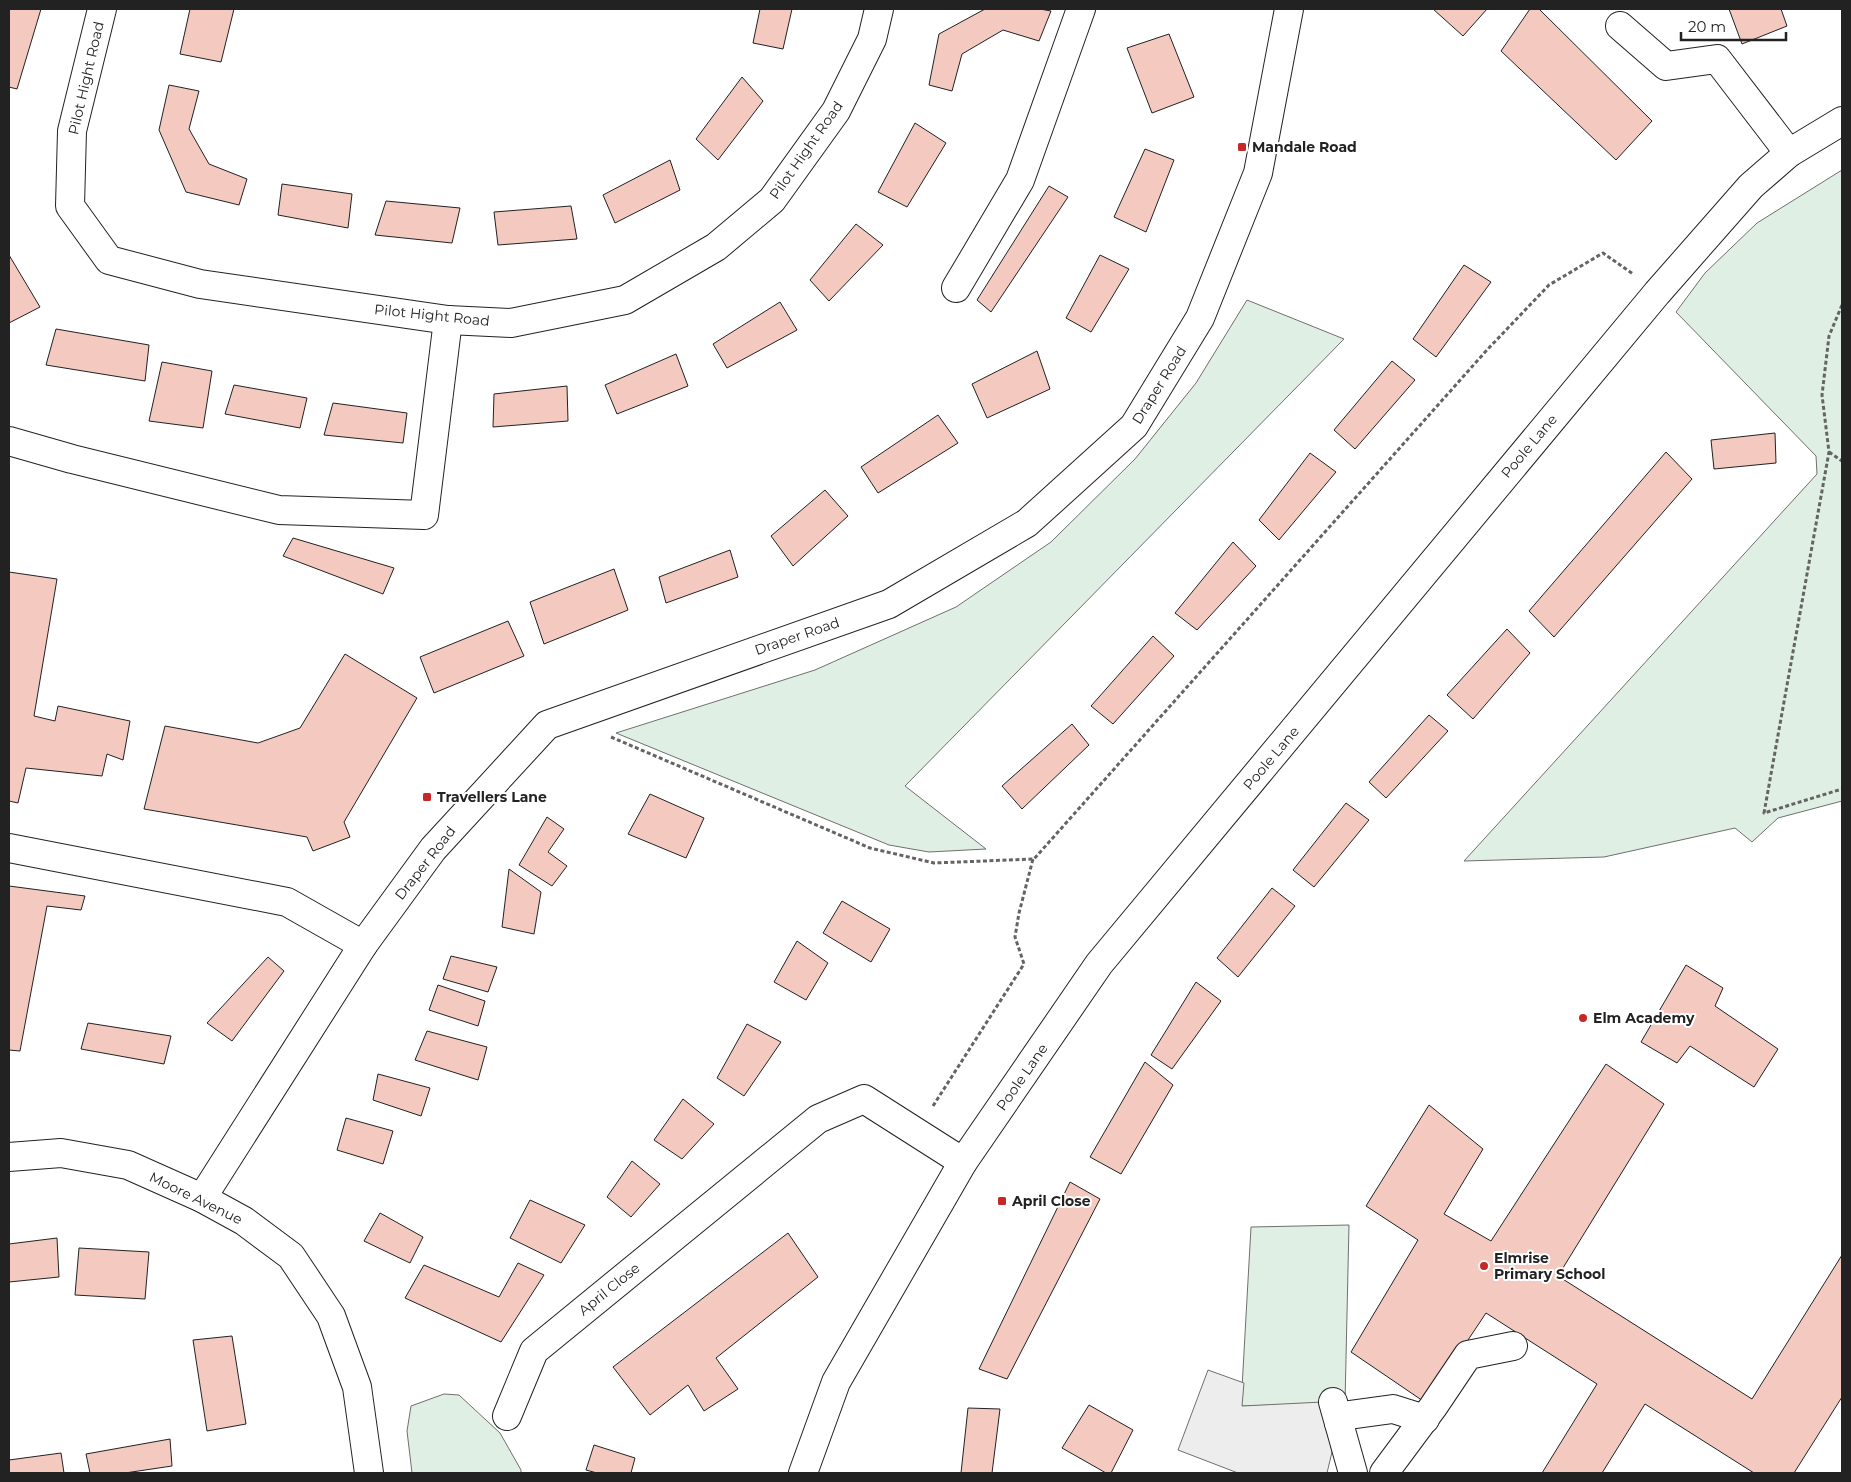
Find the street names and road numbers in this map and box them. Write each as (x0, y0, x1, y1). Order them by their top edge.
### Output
street label: Pilot Hight Road (64, 20, 108, 136)
street label: Pilot Hight Road (765, 97, 847, 203)
street label: Pilot Hight Road (373, 300, 491, 330)
street label: Draper Road (1128, 343, 1190, 427)
street label: Poole Lane (1497, 410, 1561, 482)
street label: Draper Road (752, 613, 842, 659)
street label: Poole Lane (1239, 722, 1303, 794)
street label: Draper Road (391, 823, 459, 903)
street label: Poole Lane (992, 1040, 1052, 1114)
street label: Moore Avenue (147, 1168, 245, 1228)
street label: April Close (575, 1259, 643, 1319)

